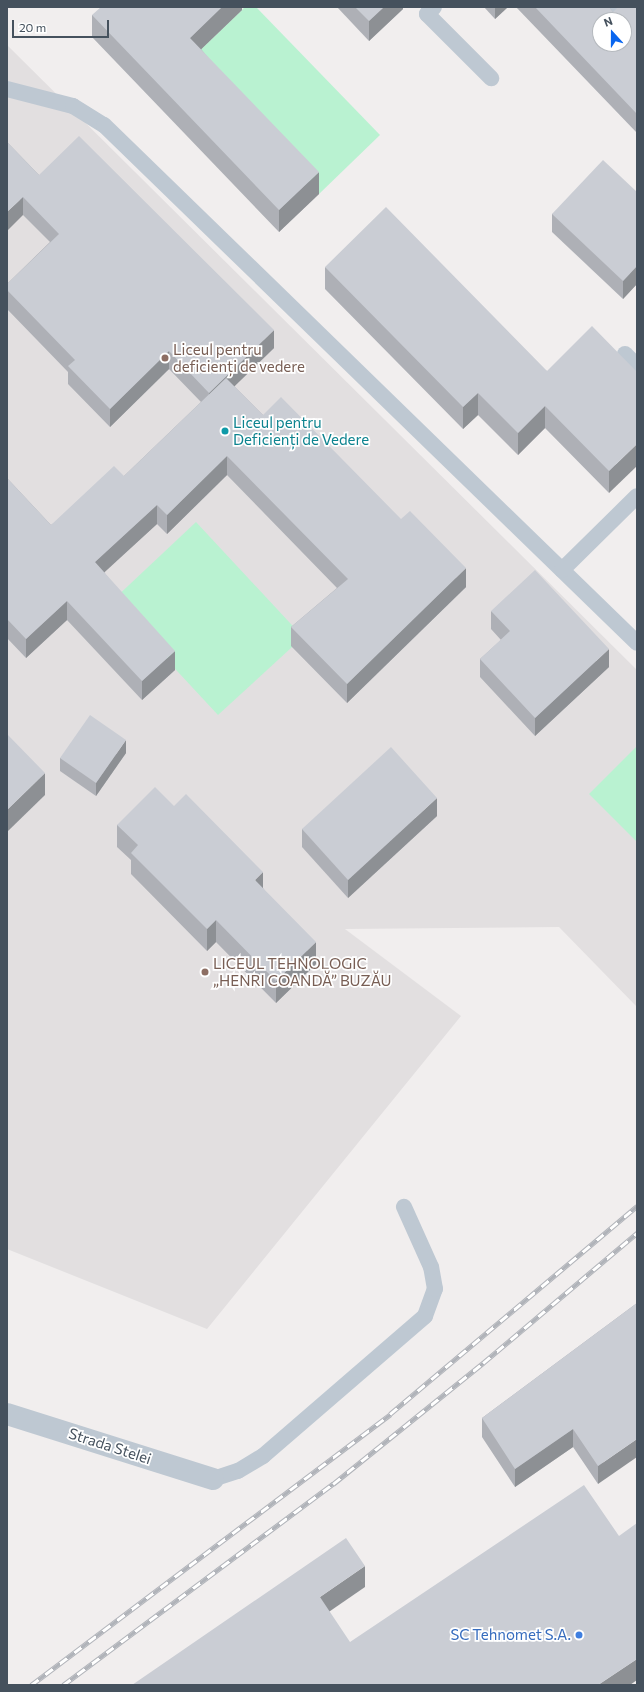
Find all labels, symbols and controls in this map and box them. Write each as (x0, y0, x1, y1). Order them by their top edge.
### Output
scale bar (14, 12, 111, 38)
north arrow (592, 12, 632, 52)
text: N (602, 14, 614, 29)
text: 20 m (19, 20, 46, 34)
place label: Liceul pentru deficienți de vedere (173, 340, 305, 375)
marker: Liceul pentru deficienți de vedere (160, 353, 170, 363)
place label: Liceul pentru Deficienți de Vedere (233, 413, 369, 448)
marker: Liceul pentru Deficienți de Vedere (220, 426, 230, 436)
place label: LICEUL TEHNOLOGIC „HENRI COANDĂ” BUZĂU (213, 954, 391, 989)
marker: LICEUL TEHNOLOGIC „HENRI COANDĂ” BUZĂU (200, 967, 210, 977)
street label: Strada Stelei (66, 1424, 154, 1468)
place label: SC Tehnomet S.A. (450, 1626, 571, 1644)
marker: SC Tehnomet S.A. (574, 1630, 584, 1640)

